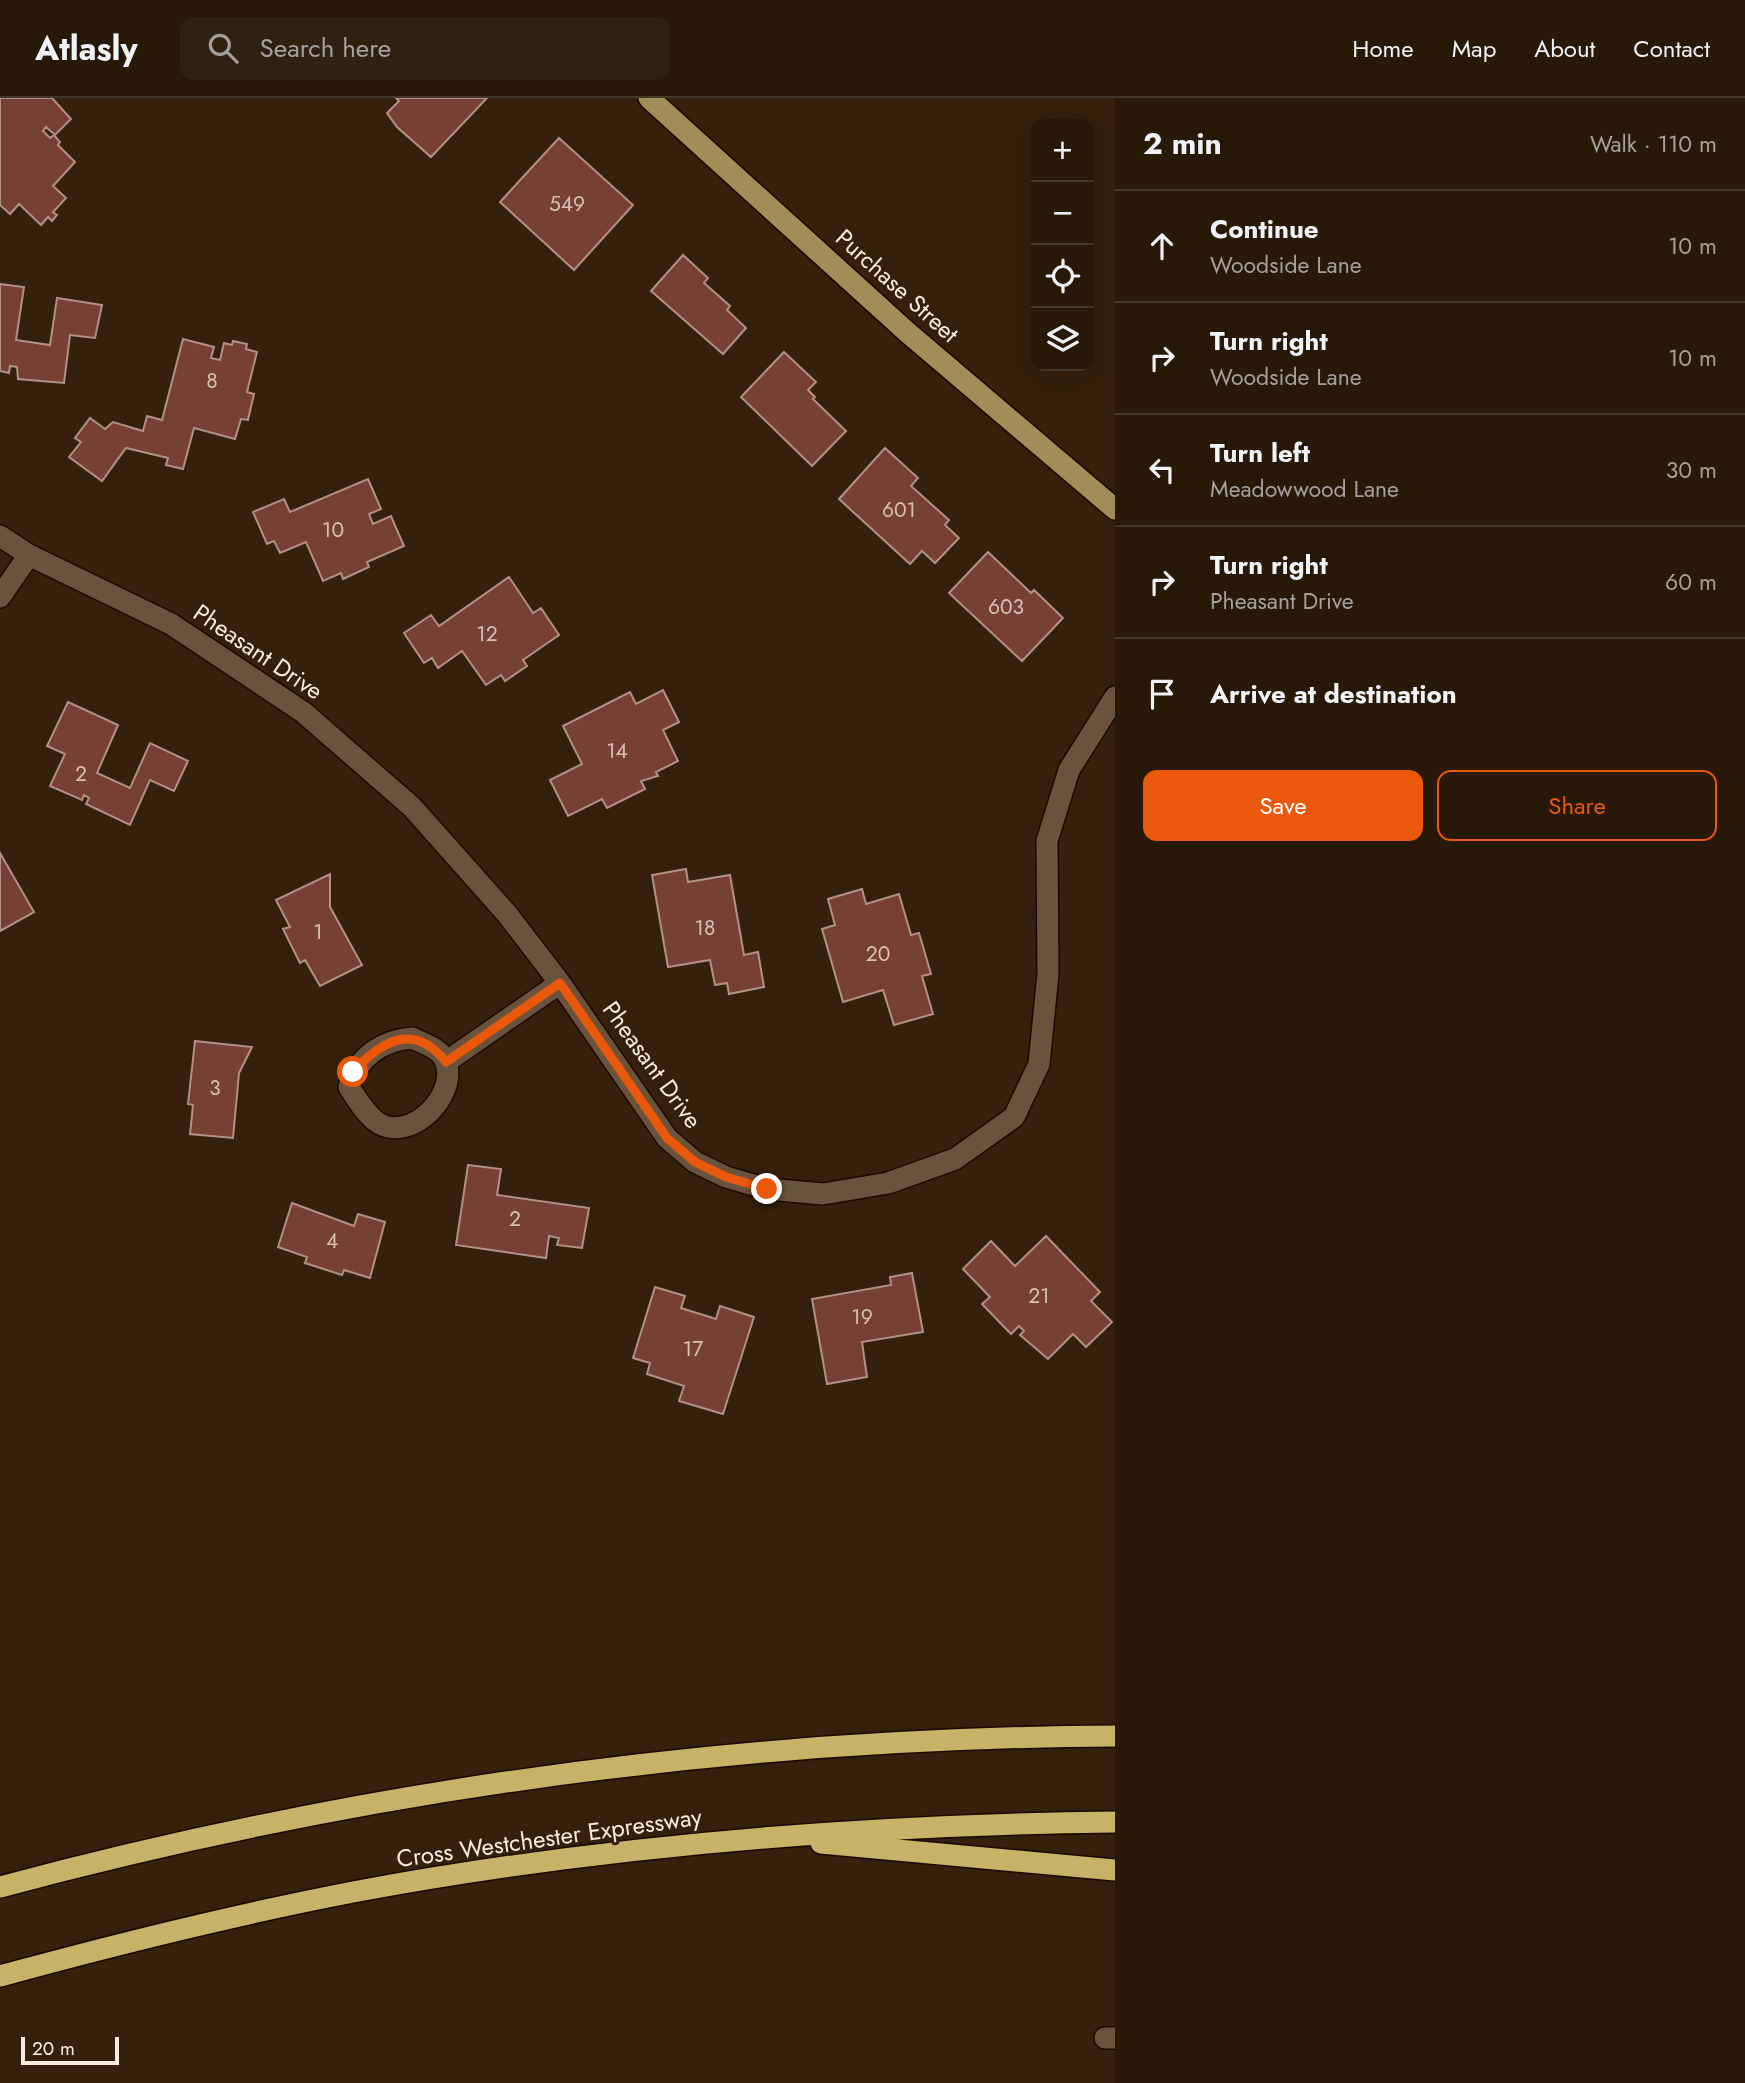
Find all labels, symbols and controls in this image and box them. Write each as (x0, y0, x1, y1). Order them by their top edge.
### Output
search box (180, 17, 670, 80)
text: Atlasly (35, 25, 138, 72)
icon: search (204, 29, 242, 67)
text: Search here (260, 29, 391, 67)
text: Home (1352, 31, 1414, 66)
text: Map (1452, 31, 1496, 66)
text: About (1534, 31, 1595, 66)
text: Contact (1633, 31, 1710, 66)
map controls (1031, 119, 1094, 371)
button: + (1031, 119, 1094, 182)
text: 2 min (1143, 122, 1222, 165)
text: Walk · 110 m (1590, 127, 1717, 161)
button: − (1031, 182, 1094, 245)
house number: 549 (549, 189, 585, 219)
text: Continue (1210, 210, 1319, 248)
street label: Purchase Street (828, 221, 967, 351)
icon: ahead (1143, 227, 1181, 265)
text: 10 m (1668, 229, 1717, 263)
button: locate (1031, 245, 1094, 308)
text: Woodside Lane (1210, 248, 1362, 282)
button: layers (1031, 308, 1094, 371)
text: Turn right (1210, 322, 1328, 360)
icon: right (1143, 339, 1181, 377)
text: 10 m (1668, 341, 1717, 375)
text: Woodside Lane (1210, 360, 1362, 394)
house number: 8 (206, 366, 218, 396)
text: Turn left (1210, 434, 1310, 472)
icon: left (1143, 451, 1181, 489)
text: 30 m (1666, 453, 1717, 487)
text: Meadowwood Lane (1210, 472, 1399, 506)
house number: 601 (882, 495, 916, 525)
house number: 10 (322, 515, 344, 545)
text: Turn right (1210, 546, 1328, 584)
icon: right (1143, 563, 1181, 601)
text: 60 m (1665, 565, 1717, 599)
text: Pheasant Drive (1210, 584, 1354, 618)
house number: 603 (988, 592, 1024, 622)
street label: Pheasant Drive (186, 595, 330, 708)
house number: 12 (476, 619, 498, 649)
icon: arrive (1143, 675, 1181, 713)
text: Arrive at destination (1210, 675, 1457, 713)
house number: 14 (606, 736, 628, 766)
house number: 2 (75, 759, 87, 789)
button: Save (1143, 770, 1423, 841)
button: Share (1437, 770, 1717, 841)
house number: 18 (695, 913, 715, 943)
house number: 1 (313, 917, 323, 947)
house number: 20 (866, 939, 890, 969)
street label: Pheasant Drive (594, 994, 711, 1136)
route start (337, 1056, 368, 1087)
house number: 3 (209, 1073, 221, 1103)
route end (751, 1173, 782, 1204)
house number: 2 (509, 1204, 521, 1234)
house number: 4 (326, 1226, 338, 1256)
house number: 21 (1028, 1281, 1050, 1311)
house number: 19 (851, 1302, 873, 1332)
house number: 17 (683, 1334, 703, 1364)
street label: Cross Westchester Expressway (394, 1799, 704, 1876)
scale bar (21, 2034, 119, 2066)
text: 20 m (32, 2035, 75, 2062)

